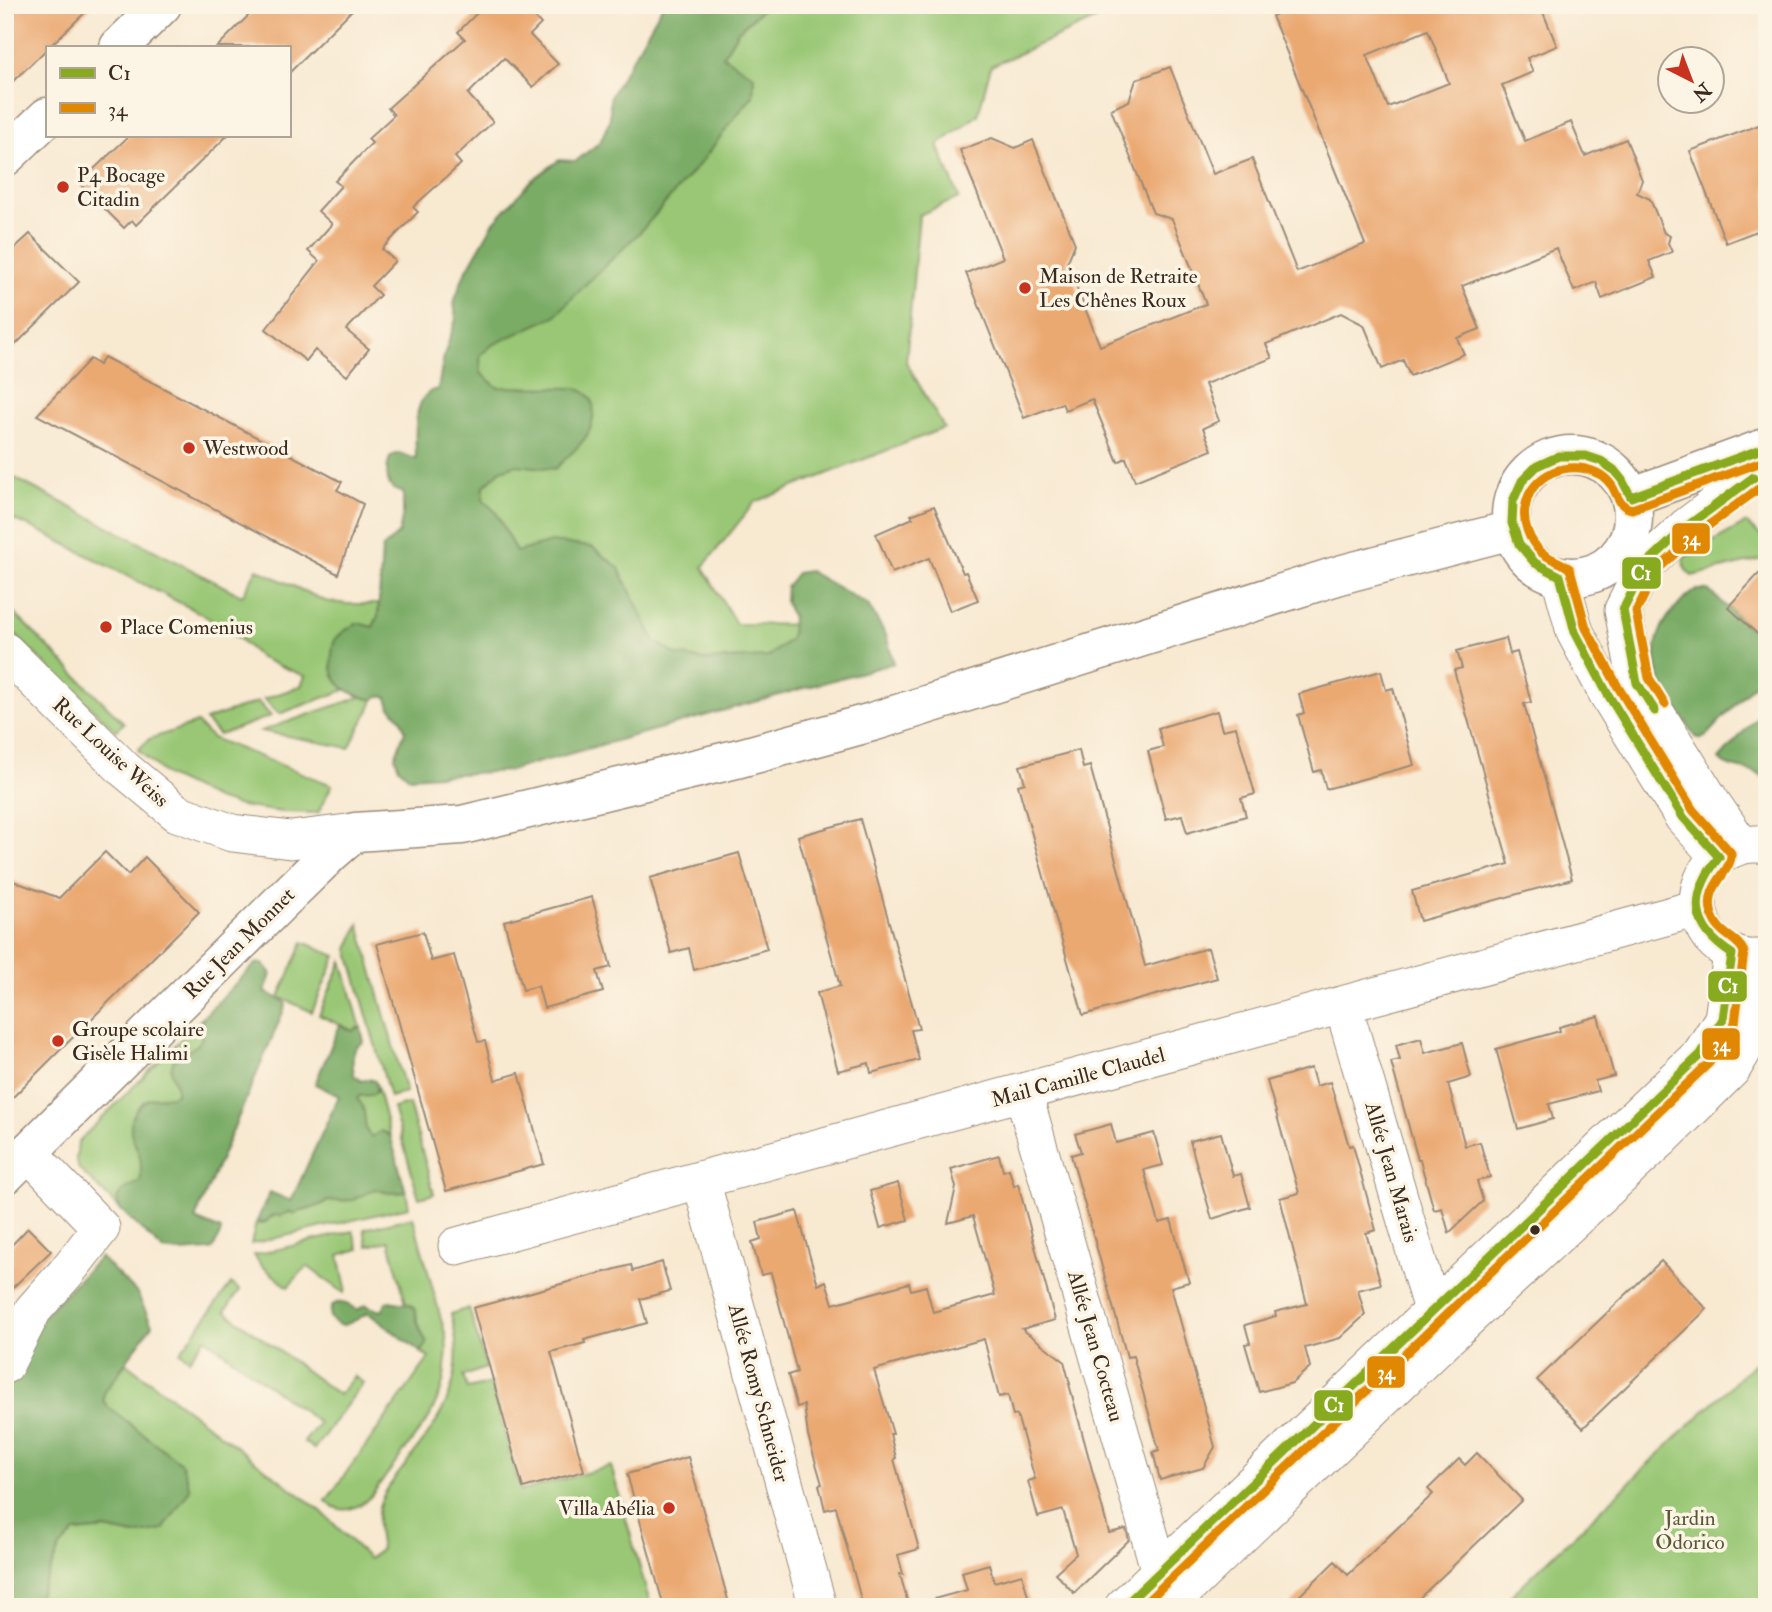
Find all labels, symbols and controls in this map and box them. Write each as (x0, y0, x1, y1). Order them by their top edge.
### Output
legend (46, 46, 290, 136)
north arrow (1656, 46, 1726, 116)
text: C1 (108, 60, 131, 87)
text: N (1687, 77, 1717, 107)
text: 34 (108, 96, 129, 123)
place label: P4 Bocage Citadin (77, 162, 165, 213)
marker: P4 Bocage Citadin (55, 179, 71, 195)
place label: Maison de Retraite Les Chênes Roux (1039, 263, 1198, 314)
marker: Maison de Retraite Les Chênes Roux (1017, 280, 1033, 296)
place label: Westwood (202, 435, 289, 462)
marker: Westwood (181, 440, 197, 456)
line badge: 34 (1671, 522, 1711, 555)
text: 34 (1682, 527, 1701, 551)
line badge: C1 (1621, 556, 1662, 590)
text: C1 (1631, 562, 1652, 586)
place label: Place Comenius (120, 614, 253, 641)
marker: Place Comenius (98, 619, 114, 635)
street label: Rue Louise Weiss (47, 692, 175, 813)
street label: Rue Jean Monnet (178, 882, 301, 1005)
line badge: C1 (1707, 970, 1748, 1003)
text: C1 (1718, 975, 1739, 999)
place label: Groupe scolaire Gisèle Halimi (72, 1016, 204, 1067)
line badge: 34 (1701, 1027, 1741, 1061)
marker: Groupe scolaire Gisèle Halimi (50, 1033, 66, 1049)
text: 34 (1712, 1033, 1731, 1057)
street label: Mail Camille Claudel (988, 1041, 1169, 1114)
street label: Allée Jean Marais (1358, 1098, 1424, 1245)
unlabelled marker (1528, 1223, 1542, 1237)
street label: Allée Jean Cocteau (1061, 1267, 1130, 1425)
street label: Allée Romy Schneider (721, 1300, 795, 1486)
line badge: 34 (1366, 1355, 1406, 1389)
text: 34 (1377, 1361, 1396, 1385)
line badge: C1 (1313, 1389, 1354, 1422)
text: C1 (1324, 1394, 1345, 1418)
place label: Villa Abélia (559, 1495, 655, 1522)
marker: Villa Abélia (661, 1500, 677, 1516)
park label: Jardin Odorico (1655, 1505, 1725, 1556)

